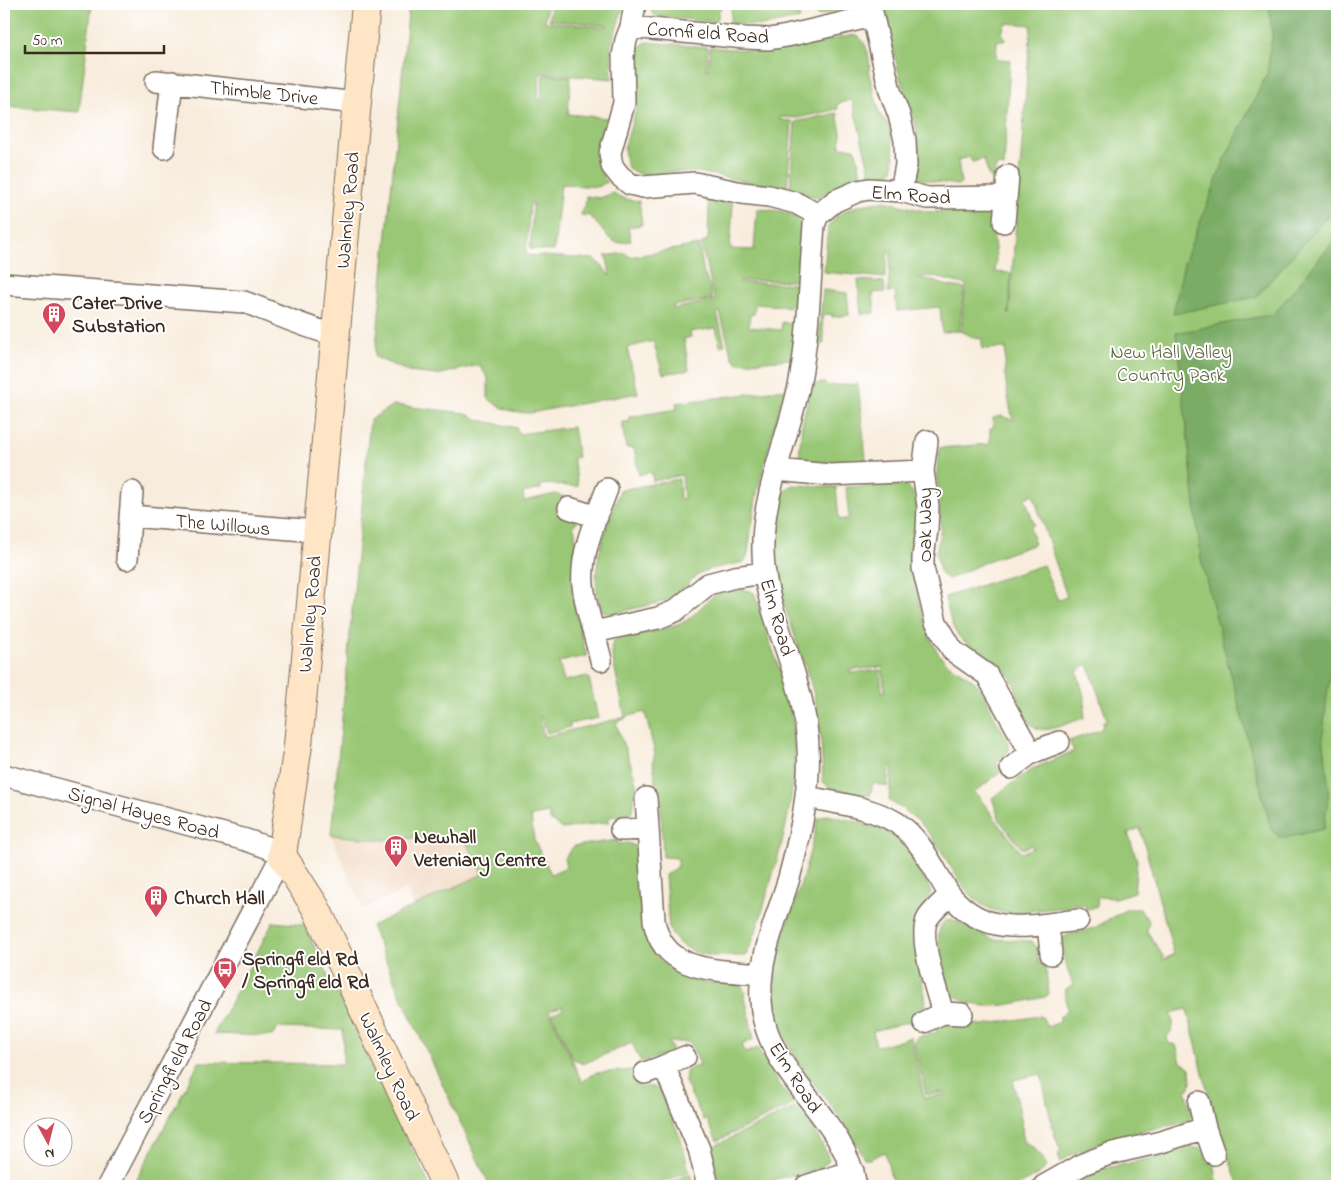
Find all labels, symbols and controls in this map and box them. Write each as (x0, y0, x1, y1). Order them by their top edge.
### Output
street label: Cornfield Road (646, 16, 770, 53)
scale bar (25, 22, 164, 54)
text: 50 m (32, 30, 63, 52)
street label: Thimble Drive (208, 74, 320, 115)
street label: Walmley Road (330, 151, 369, 270)
street label: Elm Road (870, 179, 951, 214)
place label: Cater Drive Substation (72, 290, 165, 342)
building icon: Cater Drive Substation (41, 301, 67, 335)
park label: New Hall Valley Country Park (1110, 339, 1232, 391)
street label: Oak Way (912, 487, 941, 563)
street label: The Willows (174, 508, 272, 545)
street label: Walmley Road (292, 555, 331, 674)
street label: Elm Road (751, 575, 800, 660)
street label: Signal Hayes Road (64, 780, 222, 850)
place label: Newhall Veteniary Centre (413, 824, 547, 877)
building icon: Newhall Veteniary Centre (383, 834, 409, 868)
building icon: Church Hall (143, 884, 169, 918)
place label: Church Hall (174, 885, 265, 914)
place label: Springfield Rd / Springfield Rd (241, 946, 370, 999)
bus stop icon: Springfield Rd / Springfield Rd (212, 956, 238, 990)
street label: Springfield Road (131, 995, 222, 1130)
street label: Walmley Road (350, 1008, 426, 1126)
street label: Elm Road (760, 1037, 828, 1120)
north arrow (22, 1118, 72, 1168)
text: N (43, 1142, 55, 1164)

